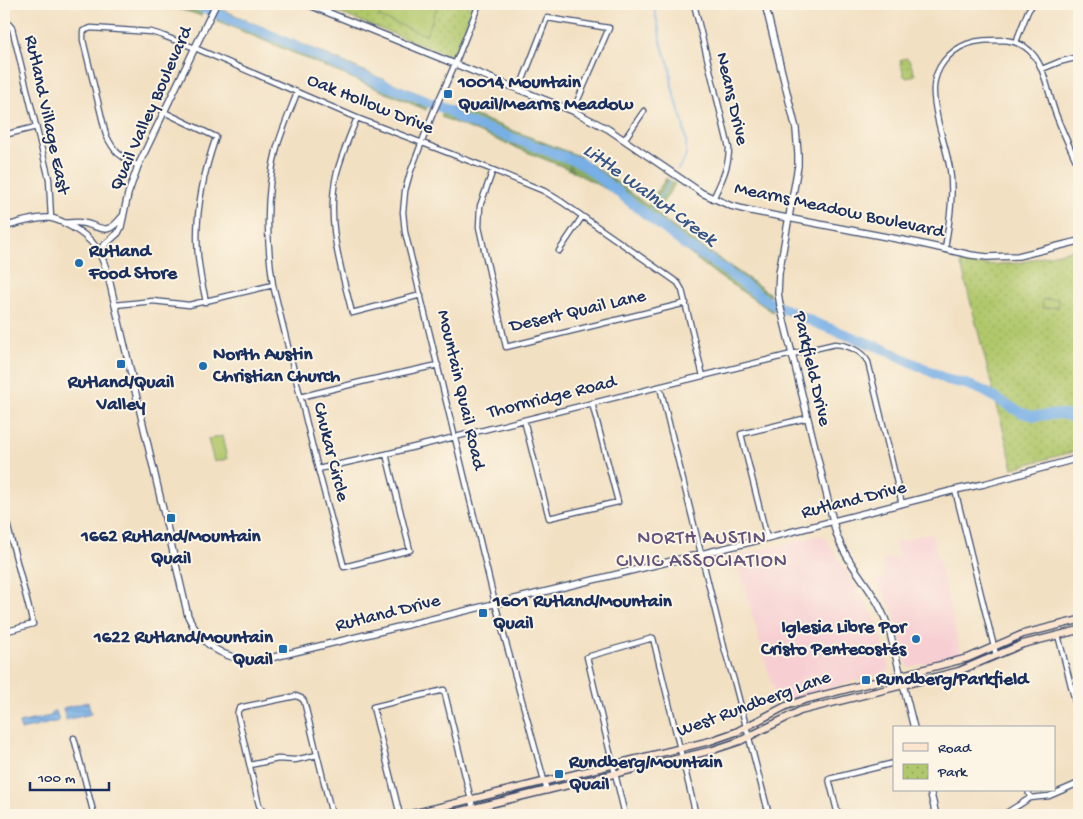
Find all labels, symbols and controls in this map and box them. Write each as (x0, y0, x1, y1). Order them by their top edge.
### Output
street label: Quail Valley Boulevard (105, 22, 199, 195)
street label: Rutland Village East (18, 33, 75, 199)
street label: Neans Drive (709, 50, 753, 148)
street label: Oak Hollow Drive (303, 69, 437, 141)
place label: 10014 Mountain Quail/Mearns Meadow (457, 72, 633, 117)
marker: 10014 Mountain Quail/Mearns Meadow (442, 88, 454, 100)
water label: Little Walnut Creek (578, 140, 722, 253)
street label: Mearns Meadow Boulevard (732, 178, 948, 245)
place label: Rutland Food Store (88, 241, 178, 286)
marker: Rutland Food Store (73, 257, 85, 269)
street label: Desert Quail Lane (506, 285, 649, 339)
street label: Mountain Quail Road (430, 308, 490, 474)
street label: Parkfield Drive (786, 308, 835, 429)
place label: North Austin Christian Church (212, 344, 341, 389)
marker: Rutland/Quail Valley (115, 358, 127, 370)
marker: North Austin Christian Church (197, 360, 209, 372)
street label: Thornridge Road (484, 370, 620, 425)
place label: Rutland/Quail Valley (67, 372, 174, 417)
street label: Chukar Circle (307, 400, 353, 504)
street label: Rutland Drive (799, 477, 909, 525)
marker: 1662 Rutland/Mountain Quail (165, 512, 177, 524)
place label: 1662 Rutland/Mountain Quail (80, 526, 262, 571)
district label: NORTH AUSTIN CIVIC ASSOCIATION (616, 528, 788, 574)
street label: Rutland Drive (333, 590, 443, 638)
place label: 1601 Rutland/Mountain Quail (492, 591, 673, 636)
marker: 1601 Rutland/Mountain Quail (477, 607, 489, 619)
place label: Iglesia Libre Por Cristo Pentecostés (760, 617, 908, 662)
place label: 1622 Rutland/Mountain Quail (93, 627, 274, 672)
marker: Iglesia Libre Por Cristo Pentecostés (910, 633, 922, 645)
marker: 1622 Rutland/Mountain Quail (277, 643, 289, 655)
street label: West Rundberg Lane (674, 666, 834, 744)
place label: Rundberg/Parkfield (875, 669, 1030, 692)
marker: Rundberg/Parkfield (860, 674, 872, 686)
legend (893, 726, 1056, 792)
text: Road (938, 740, 972, 758)
place label: Rundberg/Mountain Quail (568, 752, 723, 797)
scale bar (30, 759, 109, 791)
text: Park (937, 764, 968, 782)
marker: Rundberg/Mountain Quail (553, 768, 565, 780)
text: 100 m (37, 770, 76, 788)

